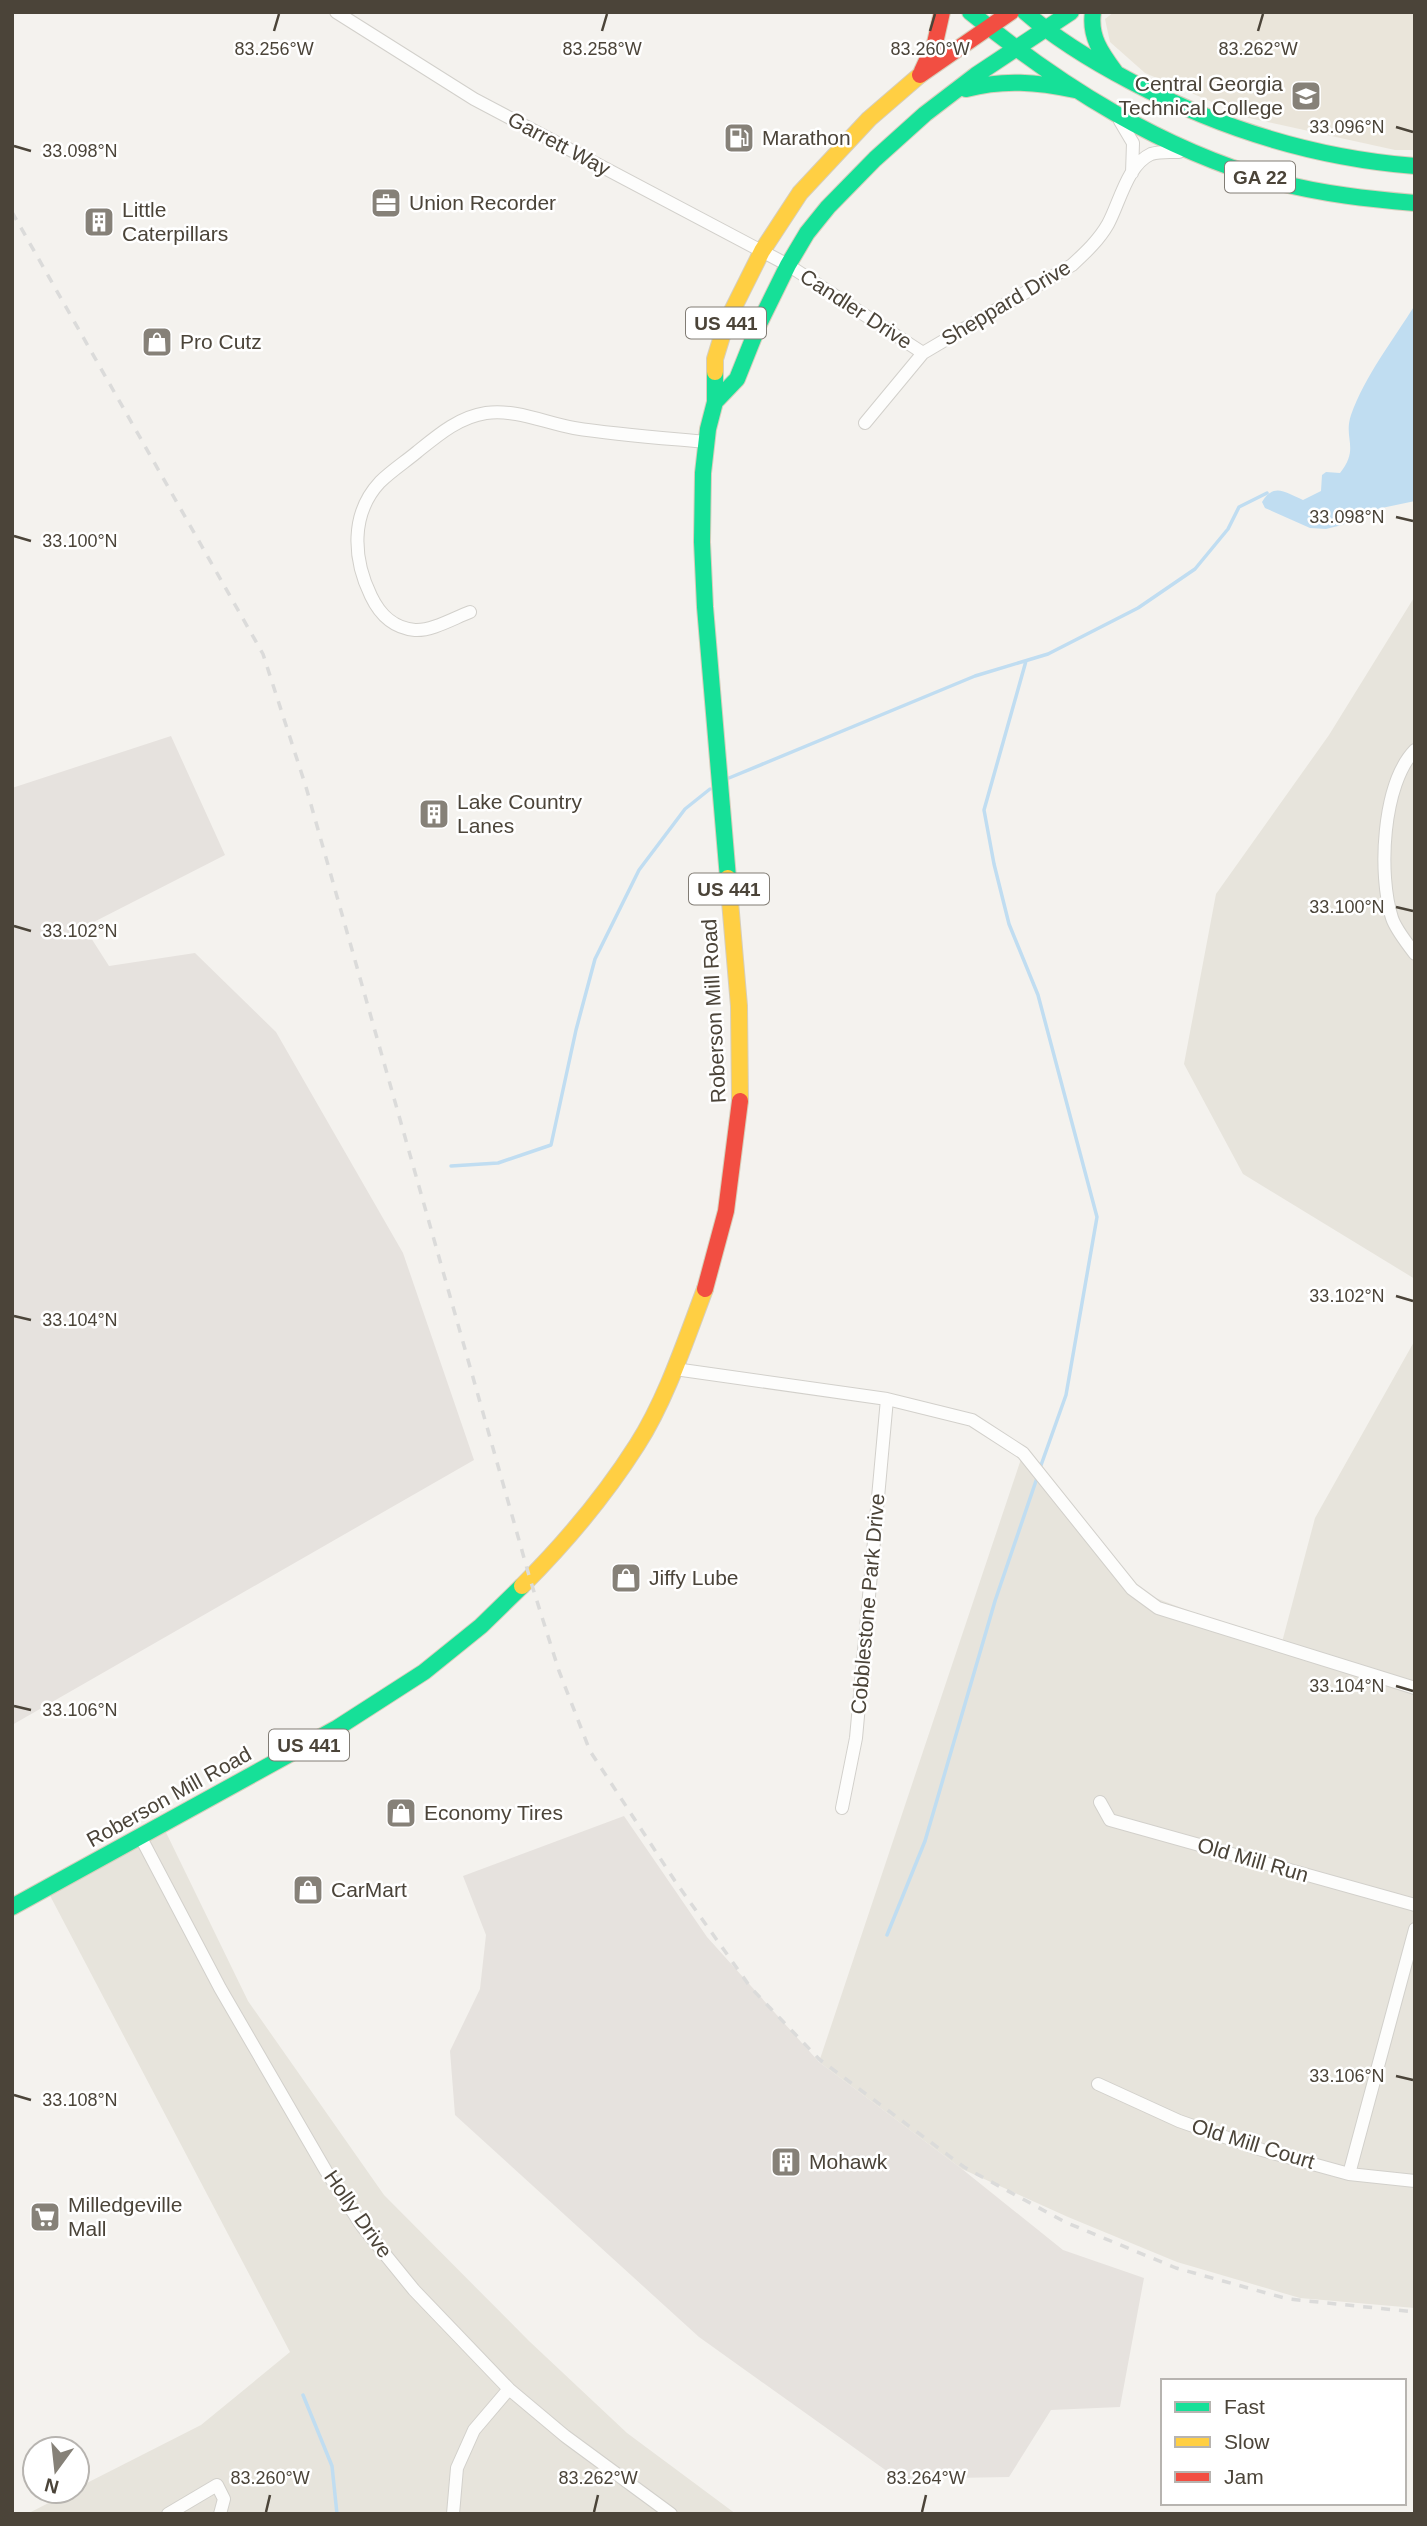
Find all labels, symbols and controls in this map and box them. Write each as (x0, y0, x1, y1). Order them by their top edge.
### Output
text: 83.256°W (234, 39, 314, 59)
text: 83.258°W (562, 39, 642, 59)
text: 83.260°W (890, 39, 970, 59)
text: 83.262°W (1218, 39, 1298, 59)
place label: Central Georgia Technical College (1118, 72, 1283, 119)
school or university icon: Central Georgia Technical College (1289, 79, 1323, 113)
street label: Garrett Way (504, 107, 615, 180)
text: 33.096°N (1309, 117, 1385, 137)
fuel station icon: Marathon (722, 121, 756, 155)
place label: Marathon (762, 126, 851, 149)
text: 33.098°N (42, 141, 118, 161)
road number: GA 22 (1225, 162, 1295, 192)
office icon: Union Recorder (369, 186, 403, 220)
place label: Union Recorder (409, 191, 556, 214)
place label: Little Caterpillars (122, 198, 228, 245)
building icon: Little Caterpillars (82, 205, 116, 239)
street label: Sheppard Drive (937, 255, 1074, 350)
street label: Candler Drive (796, 264, 916, 353)
road number: US 441 (686, 308, 766, 338)
shop icon: Pro Cutz (140, 325, 174, 359)
place label: Pro Cutz (180, 330, 262, 353)
text: 33.098°N (1309, 507, 1385, 527)
text: 33.100°N (42, 531, 118, 551)
place label: Lake Country Lanes (457, 790, 582, 837)
building icon: Lake Country Lanes (417, 797, 451, 831)
road number: US 441 (689, 874, 769, 904)
text: 33.100°N (1309, 897, 1385, 917)
street label: Roberson Mill Road (697, 918, 730, 1104)
text: 33.102°N (42, 921, 118, 941)
text: 33.102°N (1309, 1286, 1385, 1306)
text: 33.104°N (42, 1310, 118, 1330)
street label: Cobblestone Park Drive (846, 1492, 889, 1715)
shop icon: Jiffy Lube (609, 1561, 643, 1595)
place label: Jiffy Lube (649, 1566, 739, 1589)
text: 33.104°N (1309, 1676, 1385, 1696)
text: 33.106°N (42, 1700, 118, 1720)
road number: US 441 (269, 1730, 349, 1760)
street label: Roberson Mill Road (83, 1742, 255, 1851)
shop icon: Economy Tires (384, 1796, 418, 1830)
place label: Economy Tires (424, 1801, 563, 1824)
street label: Old Mill Run (1195, 1833, 1311, 1886)
shop icon: CarMart (291, 1873, 325, 1907)
place label: CarMart (331, 1878, 407, 1901)
text: 33.106°N (1309, 2066, 1385, 2086)
text: 33.108°N (42, 2090, 118, 2110)
street label: Old Mill Court (1189, 2114, 1317, 2173)
building icon: Mohawk (769, 2145, 803, 2179)
place label: Mohawk (809, 2150, 888, 2173)
street label: Holly Drive (320, 2166, 397, 2262)
place label: Milledgeville Mall (68, 2193, 182, 2240)
supermarket icon: Milledgeville Mall (28, 2200, 62, 2234)
legend (1161, 2379, 1406, 2505)
text: Fast (1224, 2395, 1265, 2418)
text: Slow (1224, 2430, 1270, 2453)
north arrow (21, 2435, 91, 2505)
text: Jam (1224, 2465, 1264, 2488)
text: 83.260°W (230, 2468, 310, 2488)
text: 83.262°W (558, 2468, 638, 2488)
text: 83.264°W (886, 2468, 966, 2488)
text: N (42, 2474, 61, 2498)

